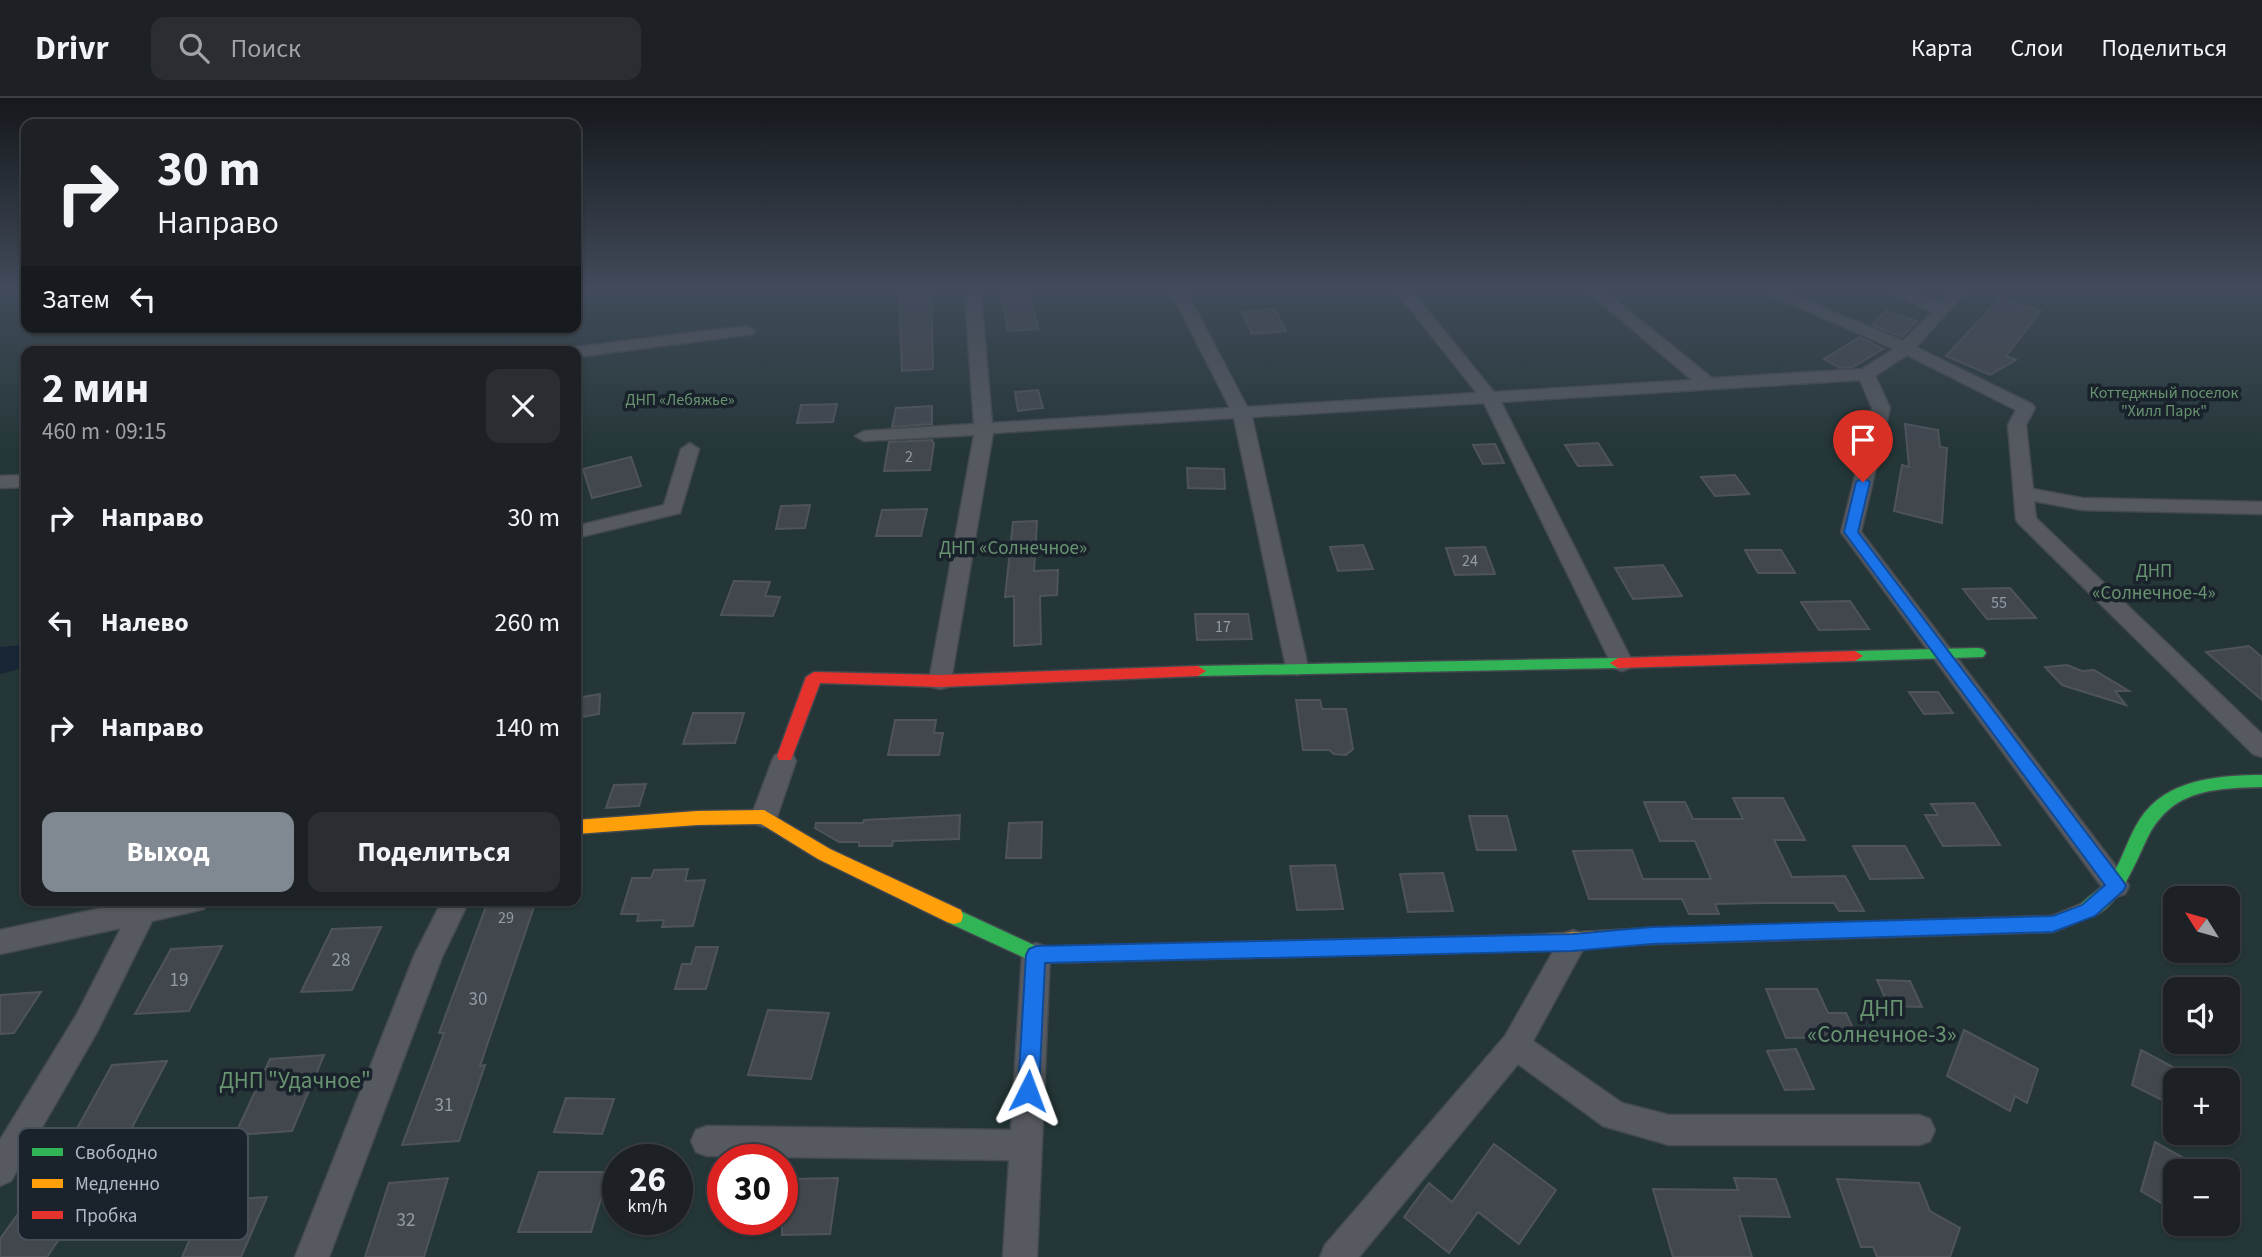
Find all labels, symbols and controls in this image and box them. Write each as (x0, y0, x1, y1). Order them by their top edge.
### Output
search box (151, 17, 641, 80)
text: Drivr (35, 25, 109, 72)
icon: search (175, 29, 213, 67)
text: Поиск (231, 30, 301, 67)
text: Карта (1911, 31, 1973, 66)
text: Слои (2011, 31, 2064, 66)
text: Поделиться (2102, 31, 2227, 66)
text: 30 m (157, 135, 261, 205)
icon: right (42, 147, 133, 238)
text: Направо (157, 200, 279, 246)
icon: left (124, 280, 162, 318)
text: Затем (42, 281, 110, 318)
text: 2 мин (42, 359, 149, 419)
button: close (486, 369, 560, 443)
park label: Коттеджный поселок "Хилл Парк" (2090, 382, 2238, 422)
park label: ДНП «Лебяжье» (625, 389, 735, 411)
pin (1833, 410, 1893, 482)
text: 460 m · 09:15 (42, 415, 166, 448)
icon: arrive (1844, 421, 1882, 459)
house number: 2 (905, 446, 913, 468)
icon: right (42, 499, 80, 537)
text: Направо (101, 499, 204, 536)
text: 30 m (507, 499, 560, 536)
park label: ДНП «Солнечное» (939, 535, 1087, 562)
house number: 24 (1462, 550, 1478, 572)
park label: ДНП «Солнечное-4» (2092, 558, 2216, 607)
house number: 55 (1991, 592, 2007, 614)
icon: left (42, 604, 80, 642)
text: Налево (101, 604, 189, 641)
text: 260 m (494, 604, 560, 641)
house number: 17 (1215, 616, 1231, 638)
icon: right (42, 709, 80, 747)
text: Направо (101, 709, 204, 746)
text: 140 m (494, 709, 560, 746)
button: Выход (42, 812, 294, 892)
button: Поделиться (308, 812, 560, 892)
north arrow (2163, 886, 2240, 962)
map controls (2163, 886, 2240, 1236)
house number: 29 (498, 907, 514, 929)
house number: 28 (332, 947, 350, 974)
house number: 19 (170, 967, 188, 994)
button: sound (2163, 977, 2240, 1054)
house number: 30 (469, 986, 487, 1013)
park label: ДНП «Солнечное-3» (1807, 992, 1957, 1051)
position arrow (991, 1054, 1065, 1128)
park label: ДНП "Удачное" (219, 1064, 371, 1097)
button: + (2163, 1068, 2240, 1145)
house number: 31 (435, 1092, 453, 1119)
legend (18, 1128, 248, 1240)
text: Свободно (75, 1140, 158, 1167)
speed limit sign: 30 (707, 1144, 798, 1235)
text: 26 (629, 1155, 666, 1205)
button: − (2163, 1159, 2240, 1236)
text: Медленно (75, 1171, 160, 1198)
text: km/h (628, 1194, 667, 1219)
text: Пробка (75, 1203, 137, 1230)
house number: 32 (397, 1207, 415, 1234)

